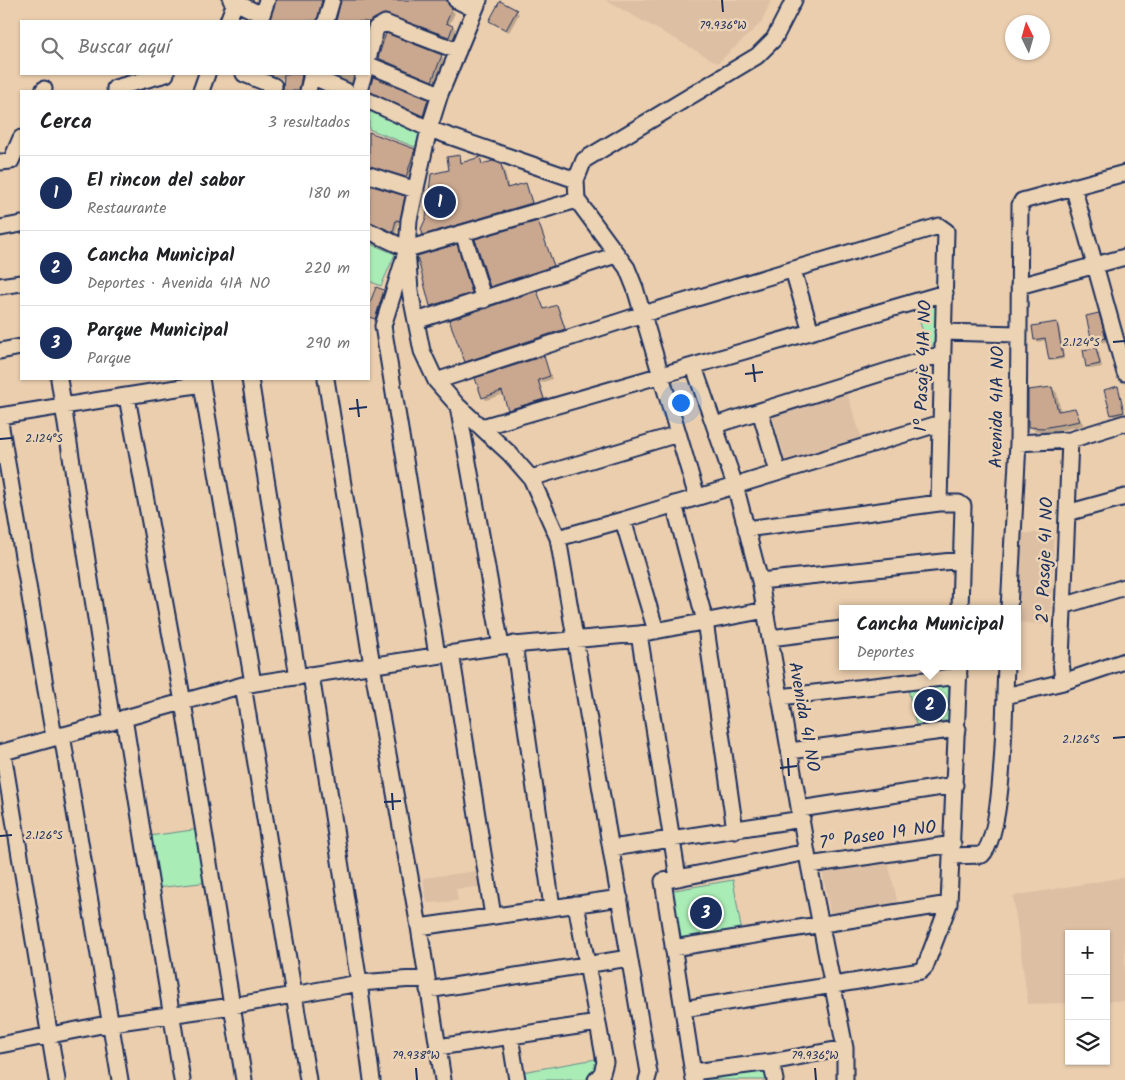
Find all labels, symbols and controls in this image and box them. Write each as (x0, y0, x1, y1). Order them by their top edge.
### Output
north arrow (1005, 15, 1050, 60)
text: 79.936°W (699, 16, 747, 35)
search box (20, 20, 370, 75)
text: Buscar aquí (78, 33, 170, 63)
icon: search (38, 34, 66, 62)
text: Cerca (40, 106, 92, 139)
text: 3 resultados (268, 110, 350, 135)
text: El rincon del sabor (87, 166, 245, 196)
text: 1 (54, 181, 58, 206)
text: 180 m (308, 181, 350, 206)
pin: 1 (424, 183, 456, 221)
text: Restaurante (87, 196, 166, 221)
text: Cancha Municipal (87, 241, 234, 271)
text: 2 (51, 256, 61, 281)
text: 220 m (304, 256, 350, 281)
text: Deportes · Avenida 41A NO (87, 271, 270, 296)
street label: 1º Pasaje 41A NO (907, 299, 941, 433)
text: Parque Municipal (87, 316, 228, 346)
text: 3 (52, 331, 60, 356)
text: 290 m (306, 331, 350, 356)
text: 2.124°S (1062, 333, 1100, 352)
text: Parque (87, 346, 131, 371)
street label: Avenida 41A NO (982, 346, 1014, 468)
your location (668, 390, 694, 416)
text: 2.124°S (25, 429, 63, 448)
street label: 2º Pasaje 41 NO (1029, 497, 1063, 623)
popup (839, 605, 1021, 670)
text: Cancha Municipal (856, 610, 1004, 640)
text: Deportes (856, 640, 914, 665)
street label: Avenida 41 NO (779, 660, 827, 774)
pin: 2 (914, 686, 946, 724)
text: 2.126°S (1062, 730, 1100, 749)
street label: 7º Paseo 19 NO (818, 813, 938, 859)
text: 2.126°S (25, 826, 63, 845)
pin: 3 (690, 894, 722, 932)
map controls (1065, 930, 1110, 1065)
button: + (1065, 930, 1110, 975)
button: − (1065, 975, 1110, 1020)
button: layers (1065, 1020, 1110, 1065)
text: 79.938°W (392, 1046, 440, 1065)
text: 79.936°W (791, 1046, 839, 1065)

